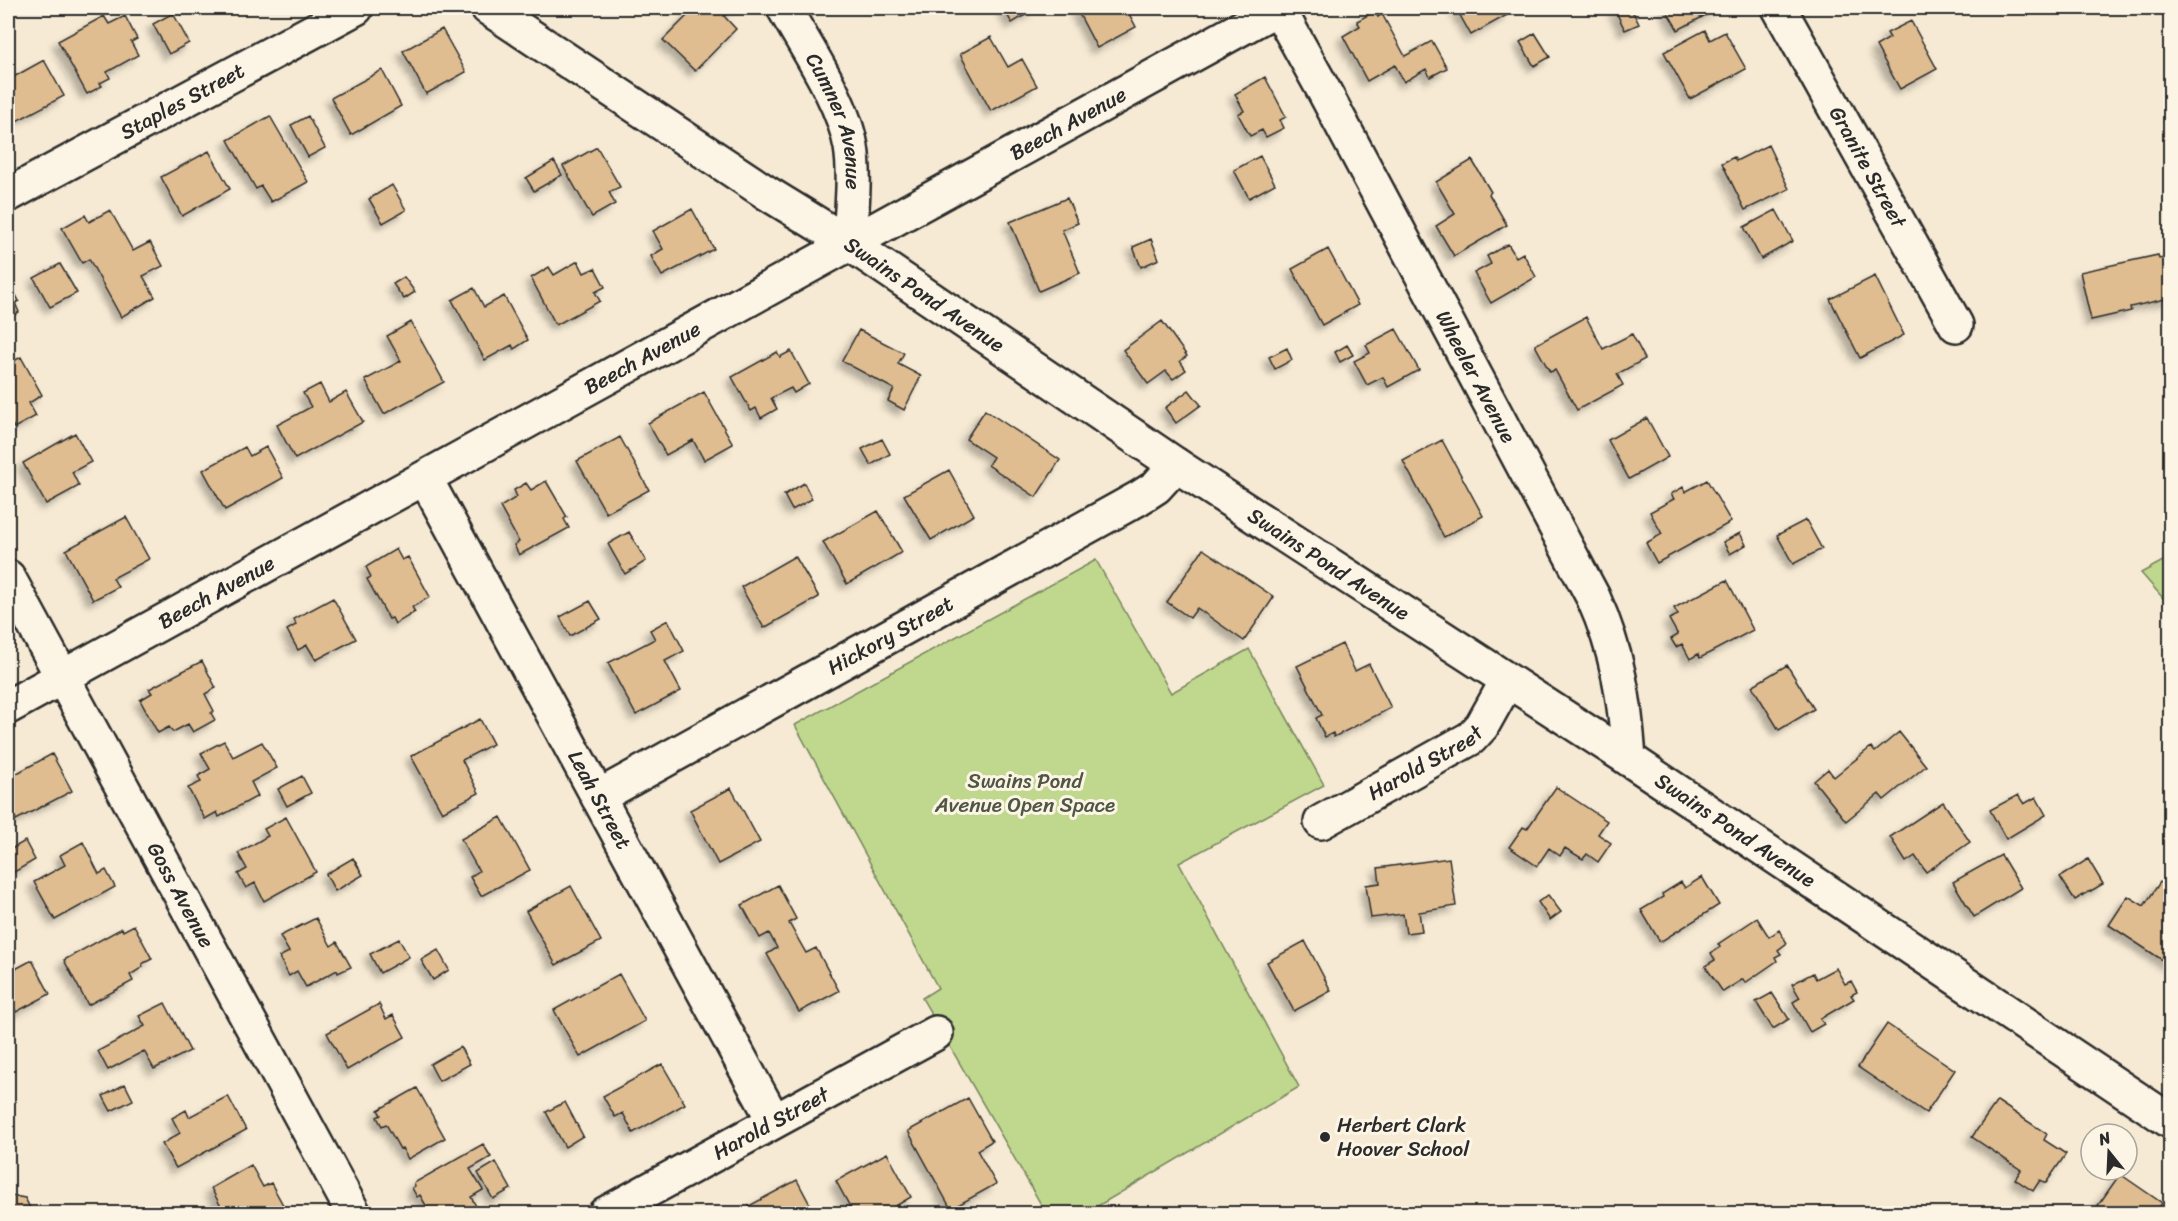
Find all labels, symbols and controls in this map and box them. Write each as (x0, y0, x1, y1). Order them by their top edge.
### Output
street label: Cumner Avenue (795, 45, 872, 190)
street label: Staples Street (113, 52, 252, 150)
street label: Beech Avenue (1002, 76, 1134, 171)
street label: Granite Street (1818, 99, 1918, 236)
street label: Swains Pond Avenue (836, 226, 1013, 363)
street label: Wheeler Avenue (1425, 303, 1527, 450)
street label: Beech Avenue (577, 310, 708, 406)
street label: Swains Pond Avenue (1240, 497, 1418, 631)
street label: Beech Avenue (151, 544, 282, 640)
street label: Hickory Street (820, 585, 961, 686)
street label: Harold Street (1360, 715, 1494, 811)
street label: Leah Street (557, 743, 642, 856)
park label: Swains Pond Avenue Open Space (934, 762, 1115, 824)
street label: Swains Pond Avenue (1647, 762, 1824, 898)
street label: Goss Avenue (136, 835, 225, 955)
street label: Harold Street (705, 1075, 838, 1171)
place label: Herbert Clark Hoover School (1337, 1106, 1470, 1168)
north arrow (2079, 1122, 2139, 1182)
text: N (2094, 1122, 2115, 1154)
marker: Herbert Clark Hoover School (1318, 1130, 1332, 1144)

